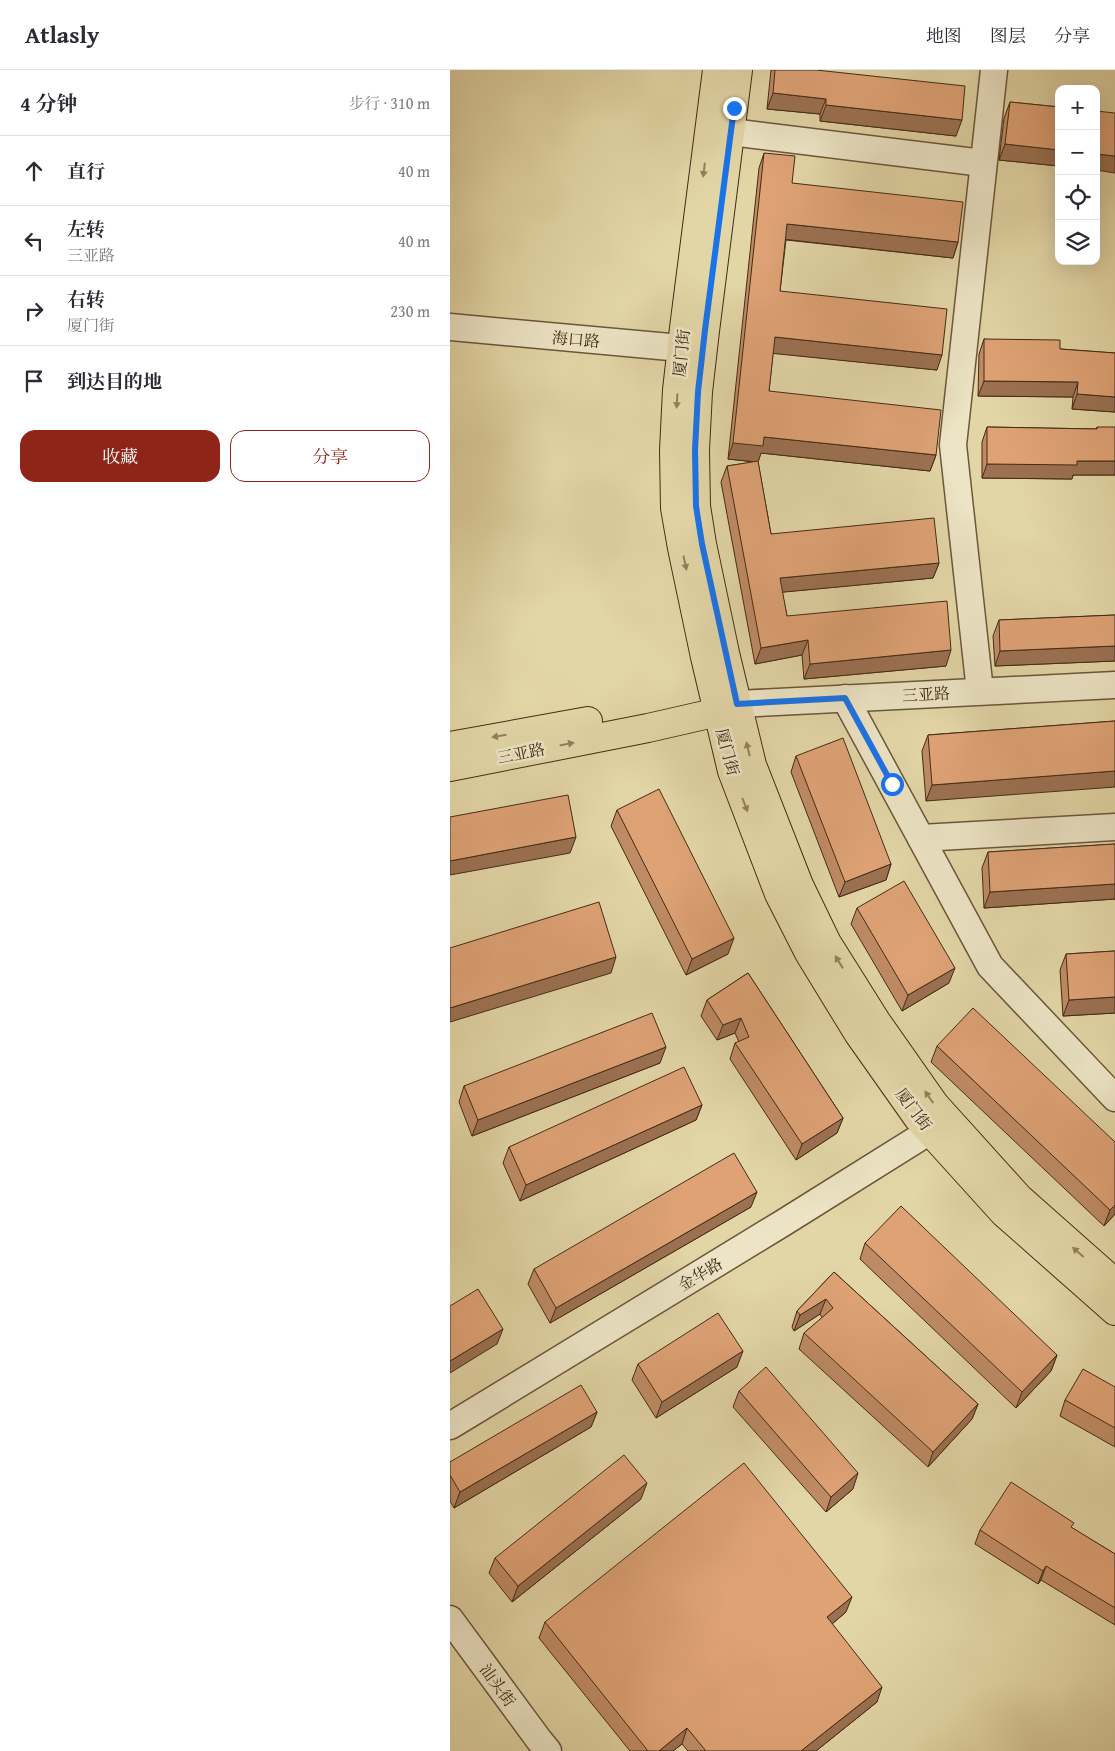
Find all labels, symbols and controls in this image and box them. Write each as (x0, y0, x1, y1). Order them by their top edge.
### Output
text: Atlasly (25, 17, 99, 52)
text: 地图 (926, 22, 962, 49)
text: 图层 (990, 22, 1026, 49)
text: 分享 (1054, 22, 1090, 49)
map controls (1055, 85, 1100, 265)
button: + (1055, 85, 1100, 130)
text: 4 分钟 (20, 88, 78, 119)
text: 步行 · 310 m (349, 91, 430, 115)
route end (723, 97, 746, 120)
button: − (1055, 130, 1100, 175)
icon: ahead (20, 157, 48, 185)
text: 直行 (67, 157, 105, 185)
text: 40 m (398, 159, 430, 183)
one-way arrow (700, 163, 708, 179)
button: locate (1055, 175, 1100, 220)
text: 左转 (67, 215, 105, 243)
button: layers (1055, 220, 1100, 265)
icon: left (20, 227, 48, 255)
text: 40 m (398, 229, 430, 253)
text: 三亚路 (67, 243, 115, 267)
text: 右转 (67, 285, 105, 313)
icon: right (20, 297, 48, 325)
text: 230 m (390, 299, 430, 323)
text: 厦门街 (67, 313, 115, 337)
street label: 海口路 (551, 325, 601, 353)
street label: 厦门街 (667, 328, 695, 378)
icon: arrive (20, 367, 48, 395)
text: 到达目的地 (67, 367, 162, 395)
one-way arrow (672, 394, 680, 410)
button: 收藏 (20, 430, 220, 482)
button: 分享 (230, 430, 430, 482)
one-way arrow (681, 555, 689, 571)
street label: 三亚路 (901, 681, 951, 707)
street label: 厦门街 (710, 726, 746, 778)
one-way arrow (491, 733, 507, 741)
street label: 三亚路 (495, 737, 547, 769)
one-way arrow (559, 740, 575, 748)
one-way arrow (744, 741, 752, 756)
route start (881, 773, 904, 796)
one-way arrow (741, 798, 749, 813)
one-way arrow (835, 955, 844, 968)
street label: 厦门街 (890, 1083, 938, 1135)
one-way arrow (924, 1090, 934, 1104)
one-way arrow (1072, 1246, 1085, 1257)
street label: 金华路 (673, 1251, 727, 1297)
street label: 汕头街 (474, 1659, 522, 1711)

